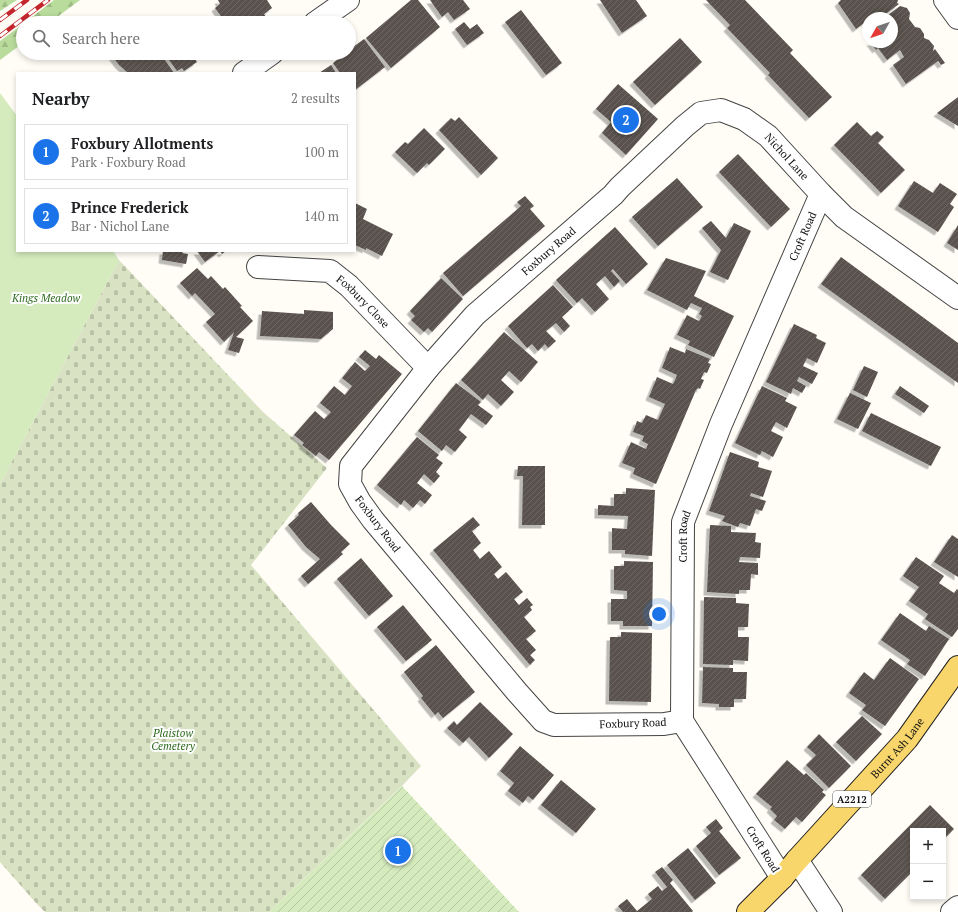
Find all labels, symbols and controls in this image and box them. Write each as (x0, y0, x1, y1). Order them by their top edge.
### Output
north arrow (862, 12, 898, 48)
search box (16, 16, 356, 60)
icon: search (30, 27, 52, 49)
text: Search here (62, 28, 140, 48)
text: Nearby (32, 87, 90, 110)
text: 2 results (291, 89, 340, 107)
pin: 2 (613, 105, 639, 135)
street label: Nichol Lane (762, 130, 812, 183)
text: Foxbury Allotments (71, 133, 213, 153)
text: 1 (42, 143, 50, 161)
text: 100 m (304, 143, 339, 161)
text: Park · Foxbury Road (71, 153, 186, 171)
text: Prince Frederick (71, 197, 188, 217)
text: 2 (42, 207, 50, 225)
text: 140 m (304, 207, 339, 225)
street label: Croft Road (786, 209, 820, 263)
text: Bar · Nichol Lane (71, 217, 169, 235)
street label: Foxbury Road (519, 224, 579, 278)
street label: Foxbury Close (334, 272, 393, 331)
park label: Kings Meadow (11, 291, 80, 305)
street label: Foxbury Road (352, 493, 404, 555)
street label: Croft Road (676, 508, 694, 562)
your location (649, 604, 669, 624)
street label: Burnt Ash Lane (868, 714, 927, 781)
street label: Foxbury Road (599, 715, 667, 731)
park label: Plaistow Cemetery (151, 726, 196, 753)
road number: A2212 (833, 791, 871, 807)
street label: Croft Road (743, 823, 783, 875)
map controls (910, 828, 946, 900)
button: + (910, 828, 946, 864)
pin: 1 (385, 836, 411, 866)
button: − (910, 864, 946, 900)

